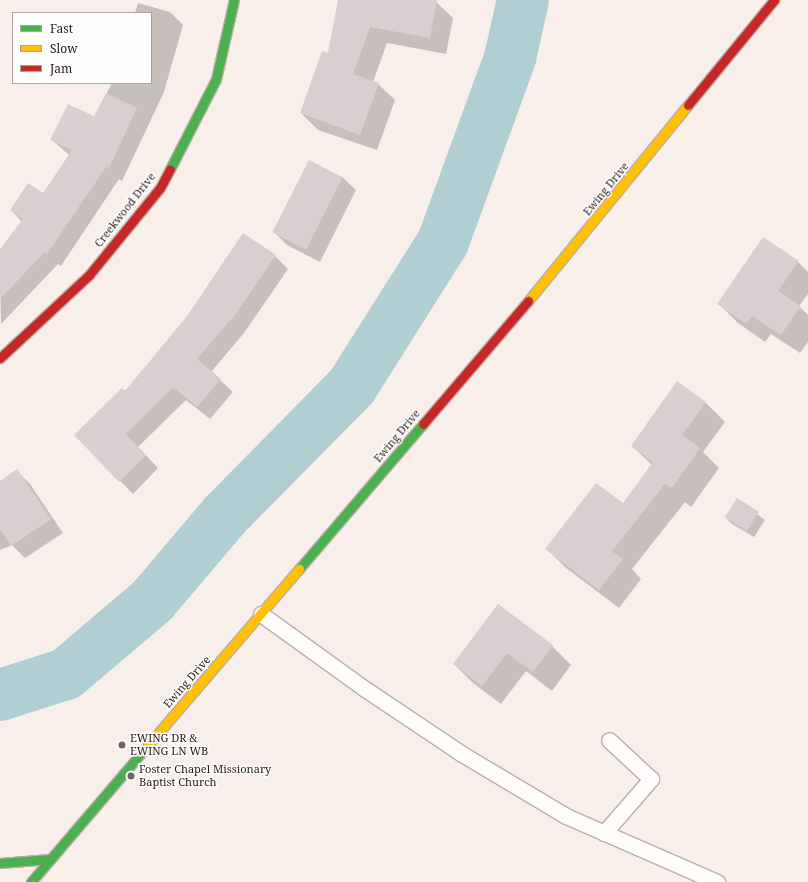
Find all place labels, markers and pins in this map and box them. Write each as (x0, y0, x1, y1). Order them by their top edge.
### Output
place label: EWING DR & EWING LN WB (130, 732, 208, 758)
marker: EWING DR & EWING LN WB (117, 740, 127, 750)
place label: Foster Chapel Missionary Baptist Church (139, 763, 271, 789)
marker: Foster Chapel Missionary Baptist Church (126, 771, 136, 781)

